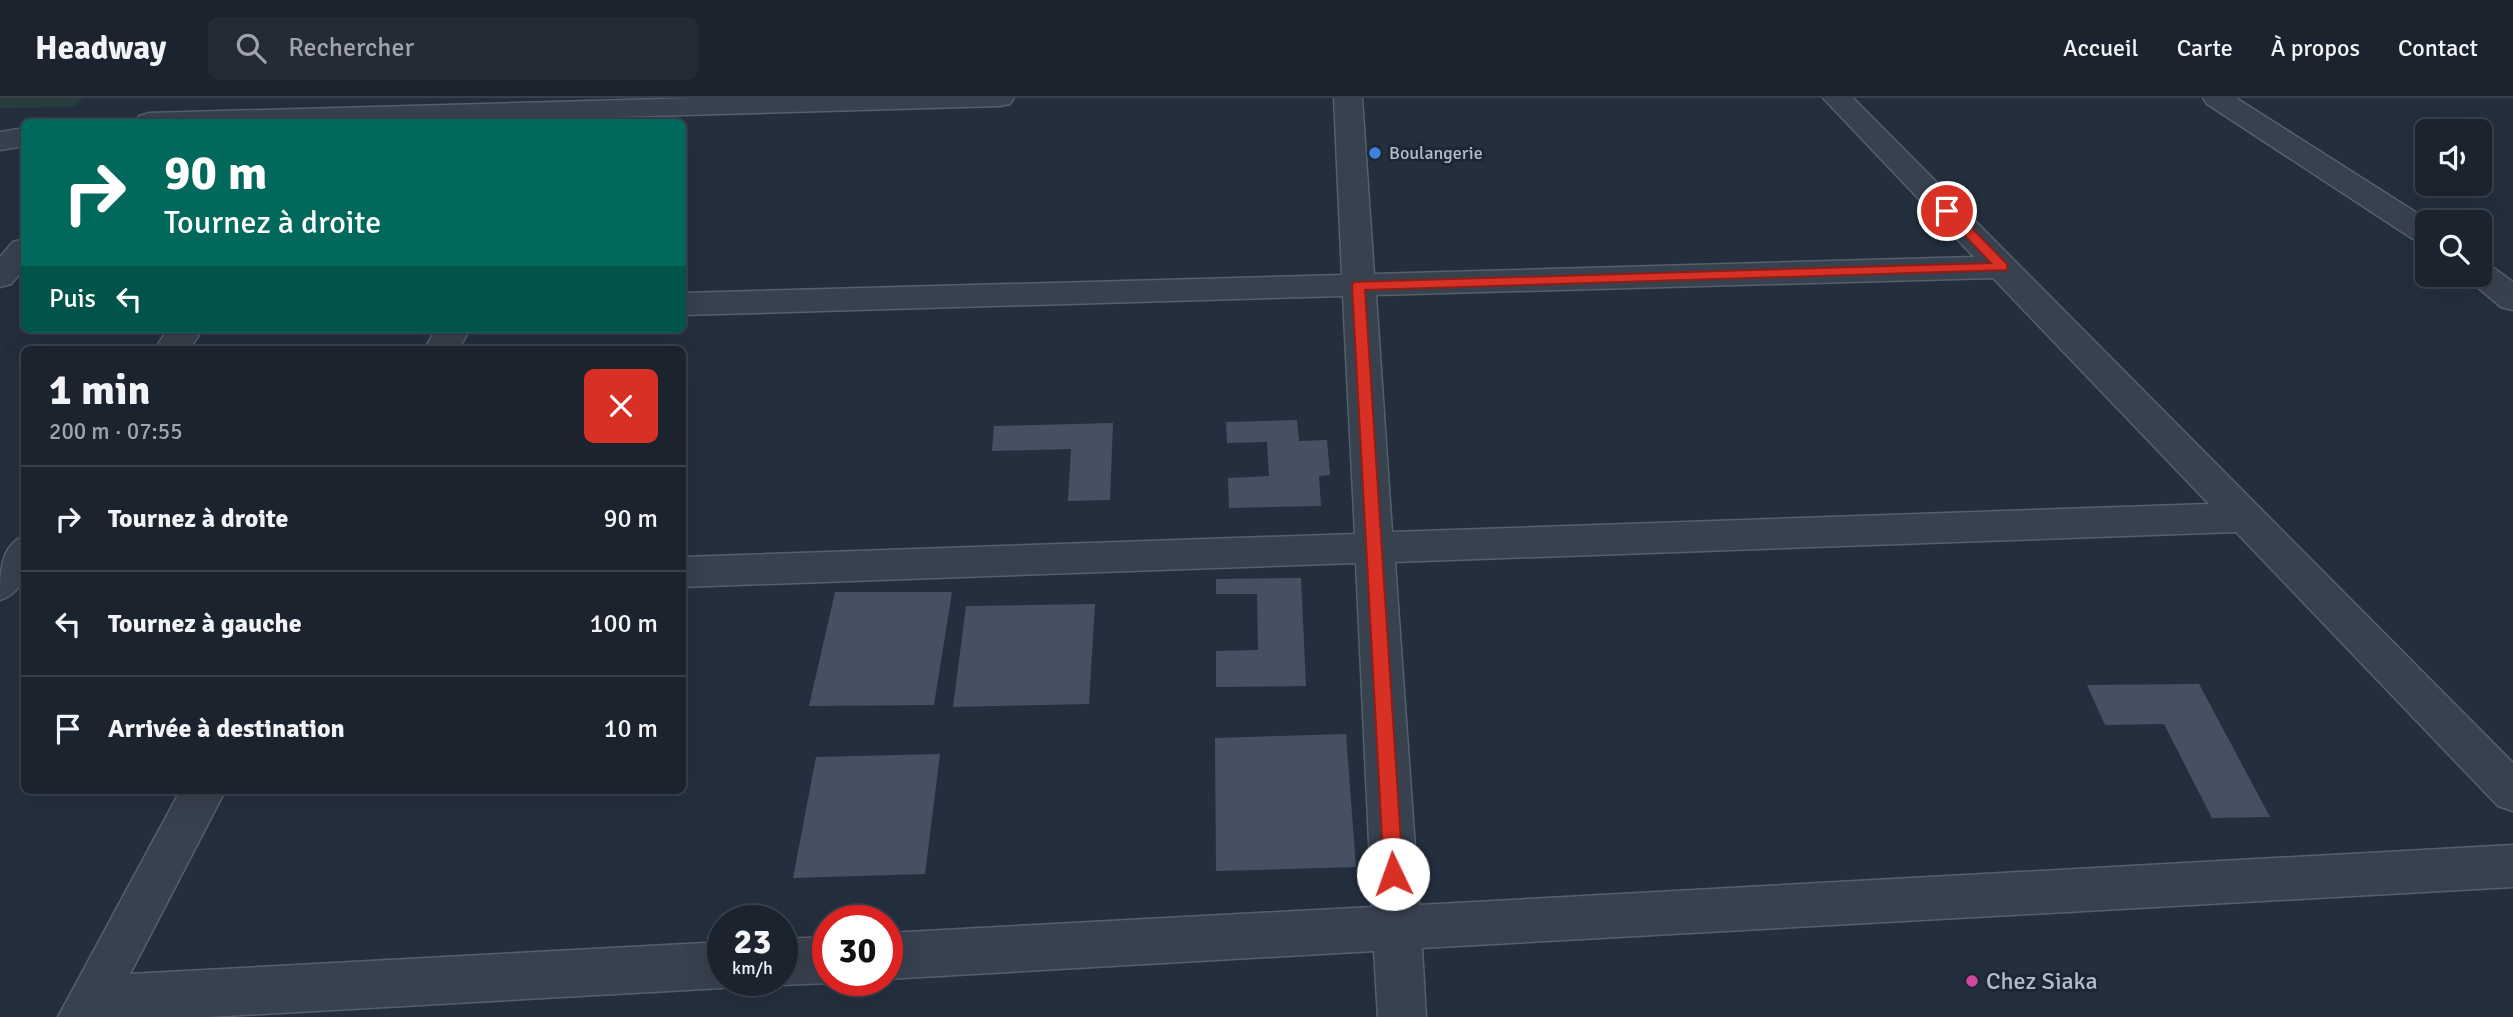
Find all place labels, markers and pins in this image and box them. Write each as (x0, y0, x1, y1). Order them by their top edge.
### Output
place label: Boulangerie (1389, 142, 1483, 164)
marker: Boulangerie (1367, 145, 1383, 161)
pin (1917, 181, 1977, 241)
place label: Chez Siaka (1986, 966, 2098, 996)
marker: Chez Siaka (1964, 973, 1980, 989)

